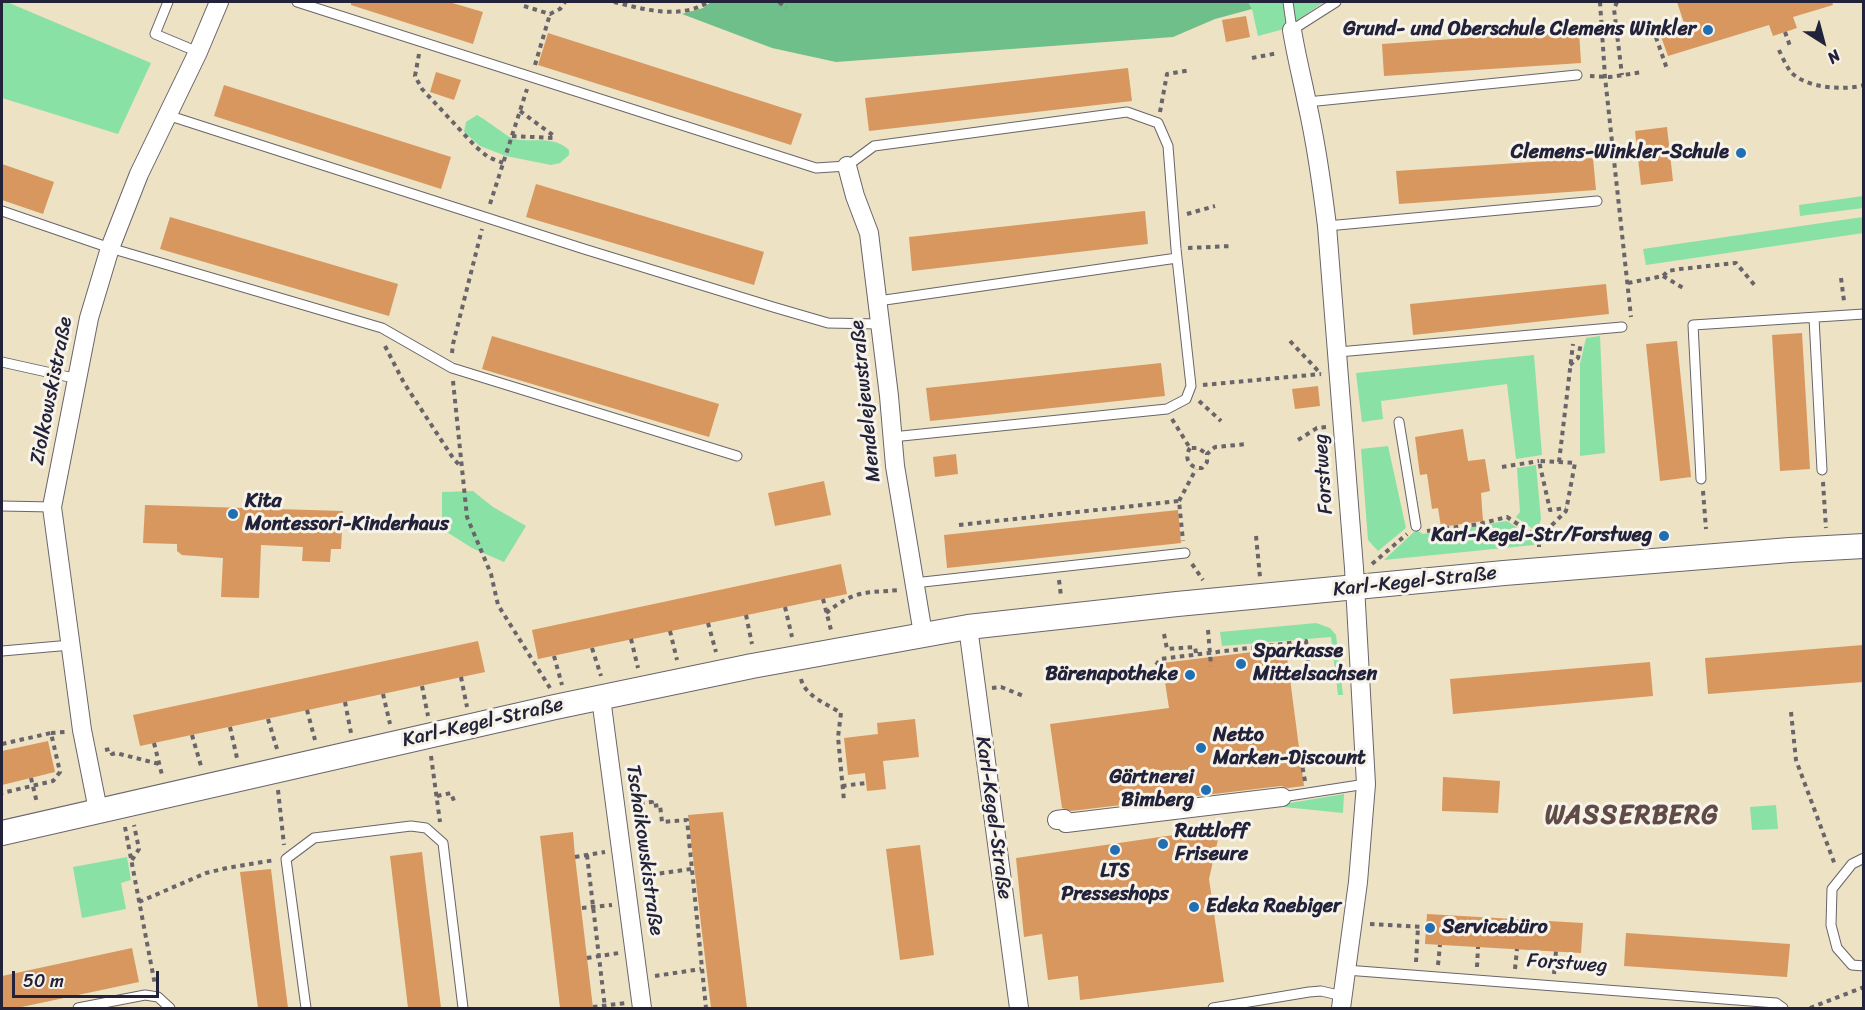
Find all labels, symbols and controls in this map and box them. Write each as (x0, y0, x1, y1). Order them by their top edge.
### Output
north arrow (1793, 12, 1853, 72)
place label: Grund- und Oberschule Clemens Winkler (1343, 18, 1696, 42)
marker: Grund- und Oberschule Clemens Winkler (1701, 23, 1715, 37)
text: N (1821, 42, 1847, 72)
place label: Clemens-Winkler-Schule (1511, 141, 1729, 165)
marker: Clemens-Winkler-Schule (1734, 146, 1748, 160)
street label: Ziolkowskistraße (26, 315, 78, 467)
street label: Mendelejewstraße (846, 319, 886, 483)
street label: Forstweg (1309, 433, 1339, 515)
place label: Kita Montessori-Kinderhaus (245, 490, 449, 537)
marker: Kita Montessori-Kinderhaus (226, 507, 240, 521)
place label: Karl-Kegel-Str/Forstweg (1431, 524, 1652, 548)
marker: Karl-Kegel-Str/Forstweg (1657, 529, 1671, 543)
street label: Karl-Kegel-Straße (1332, 561, 1498, 603)
place label: Sparkasse Mittelsachsen (1253, 640, 1377, 687)
marker: Sparkasse Mittelsachsen (1234, 657, 1248, 671)
place label: Bärenapotheke (1045, 663, 1178, 687)
marker: Bärenapotheke (1183, 668, 1197, 682)
street label: Karl-Kegel-Straße (400, 693, 566, 753)
place label: Netto Marken-Discount (1213, 724, 1366, 771)
street label: Karl-Kegel-Straße (970, 735, 1016, 901)
marker: Netto Marken-Discount (1194, 741, 1208, 755)
street label: Tschaikowskistraße (620, 763, 668, 937)
place label: Gärtnerei Bimberg (1109, 766, 1194, 813)
marker: Gärtnerei Bimberg (1199, 783, 1213, 797)
district label: WASSERBERG (1545, 800, 1719, 832)
place label: Ruttloff Friseure (1175, 820, 1248, 867)
marker: Ruttloff Friseure (1156, 837, 1170, 851)
marker: LTS Presseshops (1108, 843, 1122, 857)
place label: LTS Presseshops (1061, 860, 1169, 907)
place label: Edeka Raebiger (1206, 895, 1341, 919)
marker: Edeka Raebiger (1187, 900, 1201, 914)
place label: Servicebüro (1442, 916, 1548, 940)
marker: Servicebüro (1423, 921, 1437, 935)
street label: Forstweg (1526, 949, 1608, 979)
scale bar (15, 959, 162, 997)
text: 50 m (23, 965, 64, 997)

